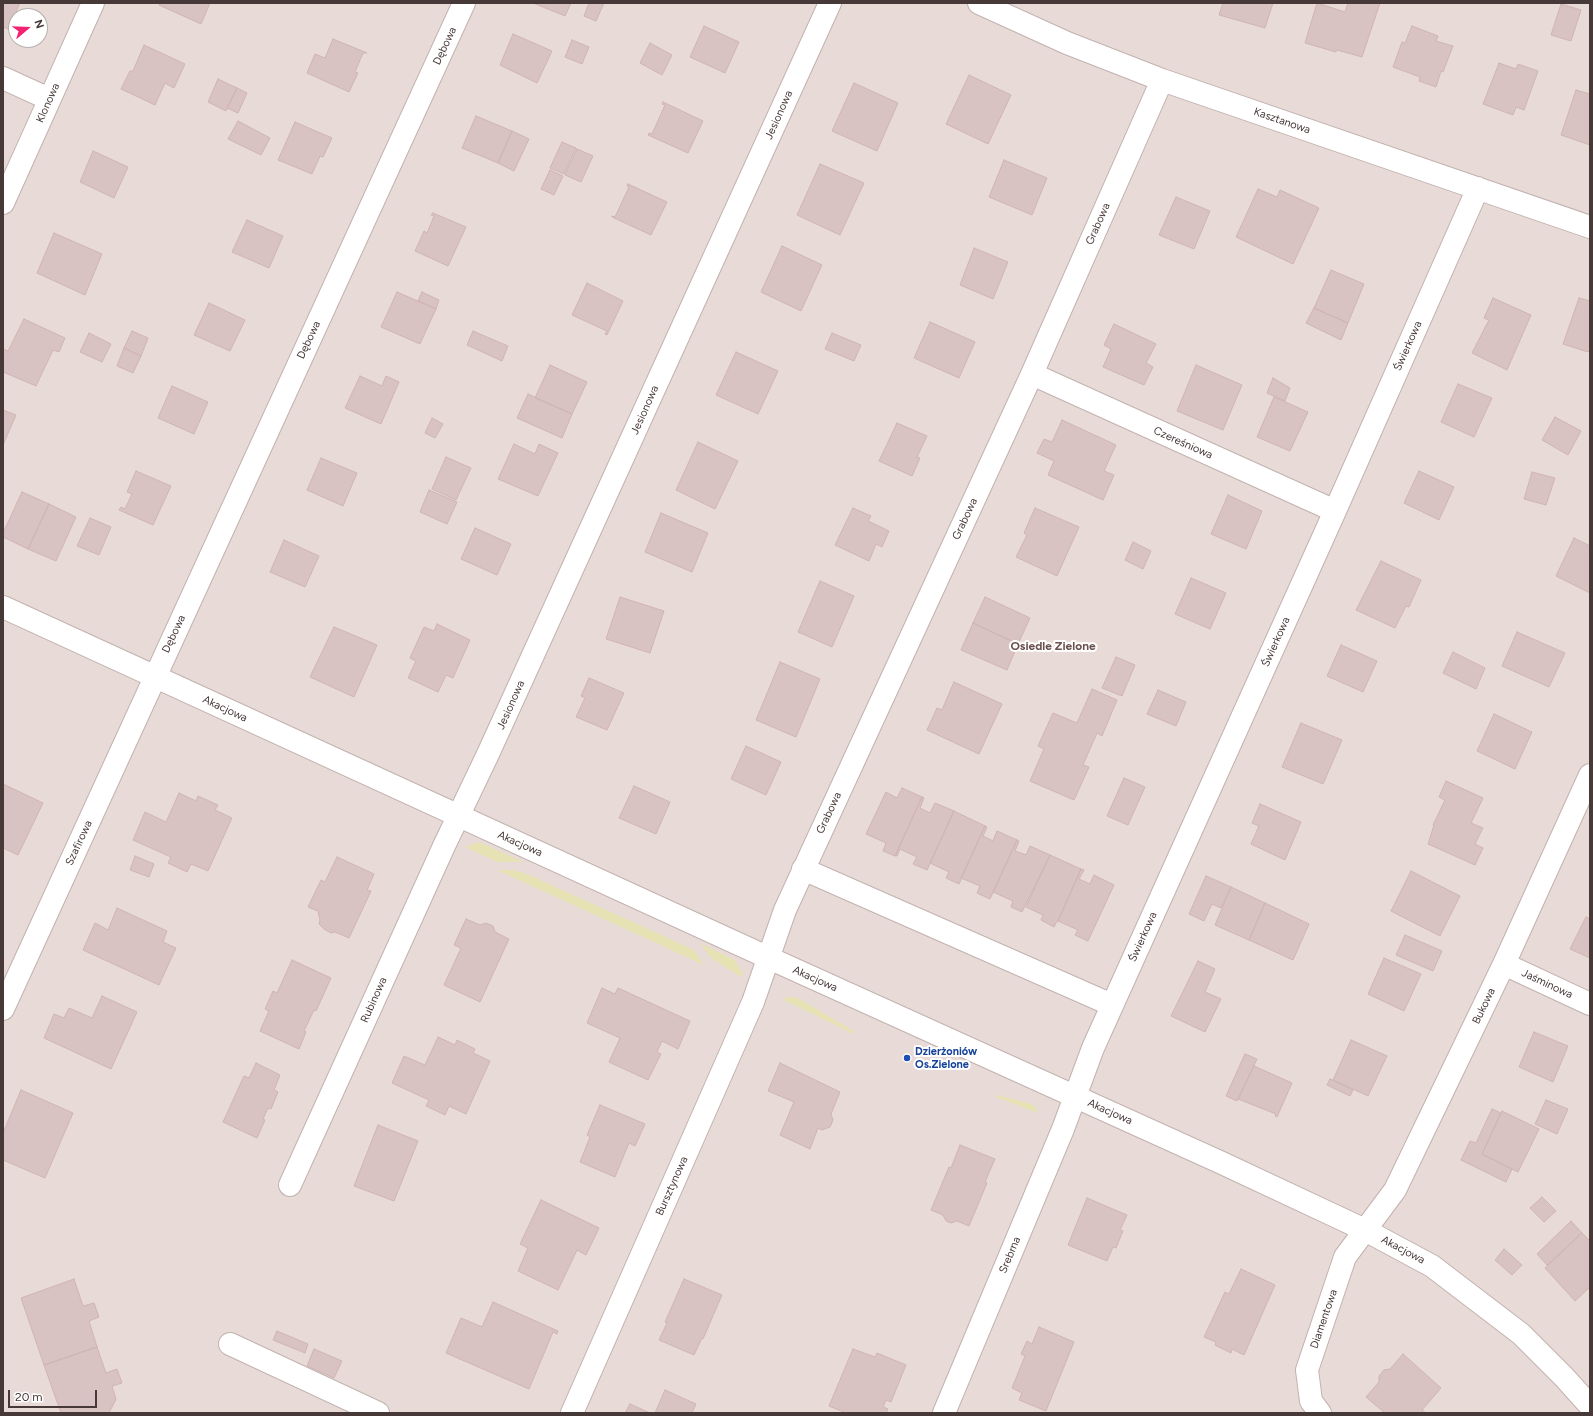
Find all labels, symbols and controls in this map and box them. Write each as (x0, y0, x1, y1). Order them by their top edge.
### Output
north arrow (8, 8, 48, 48)
text: N (31, 18, 46, 30)
street label: Dębowa (430, 25, 460, 67)
street label: Klonowa (33, 81, 63, 125)
street label: Jesionowa (762, 88, 796, 142)
street label: Kasztanowa (1252, 105, 1312, 137)
street label: Grabowa (1083, 201, 1113, 247)
street label: Dębowa (294, 319, 324, 361)
street label: Świerkowa (1391, 319, 1425, 373)
street label: Jesionowa (628, 383, 662, 437)
street label: Czereśniowa (1151, 424, 1215, 462)
street label: Grabowa (950, 496, 980, 542)
street label: Dębowa (159, 613, 189, 655)
street label: Świerkowa (1259, 615, 1293, 669)
district label: Osiedle Zielone (1010, 639, 1096, 653)
street label: Jesionowa (494, 678, 528, 732)
street label: Akacjowa (201, 693, 249, 725)
street label: Grabowa (814, 790, 844, 836)
street label: Szafirowa (63, 818, 95, 868)
street label: Akacjowa (496, 828, 544, 860)
street label: Świerkowa (1126, 910, 1160, 964)
street label: Akacjowa (791, 963, 839, 995)
street label: Jaśminowa (1519, 966, 1575, 1002)
street label: Rubinowa (358, 975, 390, 1025)
street label: Bukowa (1470, 986, 1498, 1026)
place label: Dzierżoniów Os.Zielone (915, 1045, 977, 1071)
marker: Dzierżoniów Os.Zielone (902, 1053, 912, 1063)
street label: Akacjowa (1086, 1096, 1134, 1128)
street label: Bursztynowa (653, 1154, 691, 1218)
street label: Akacjowa (1379, 1233, 1427, 1267)
street label: Srebrna (996, 1235, 1024, 1275)
street label: Diamentowa (1308, 1288, 1340, 1350)
scale bar (10, 1382, 99, 1408)
text: 20 m (15, 1390, 43, 1404)

